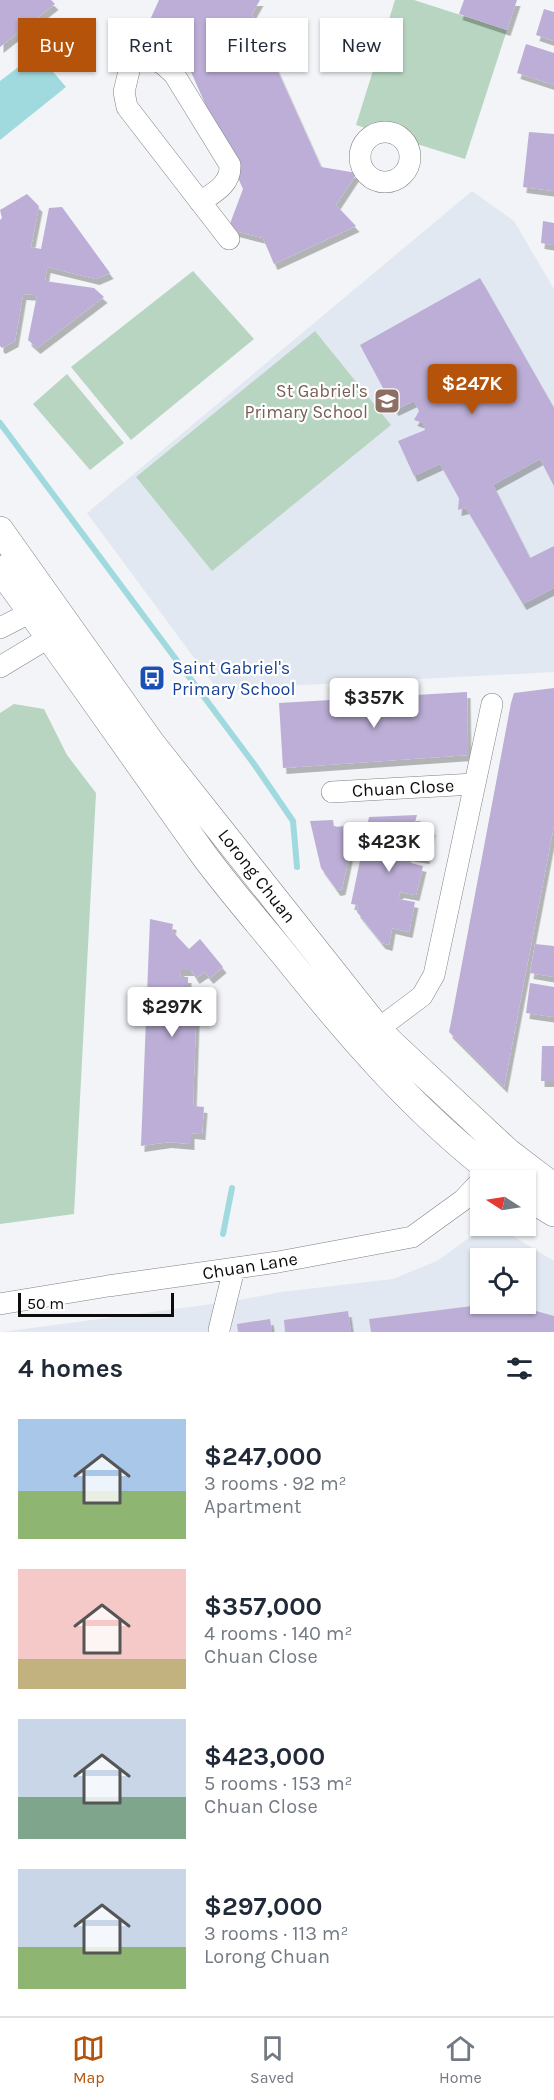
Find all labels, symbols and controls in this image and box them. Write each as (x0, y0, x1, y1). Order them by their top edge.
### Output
chip: Buy (18, 18, 96, 72)
chip: Rent (108, 18, 194, 72)
chip: Filters (206, 18, 308, 72)
chip: New (320, 18, 403, 72)
pin: $247K (430, 364, 514, 415)
text: $247K (442, 372, 502, 395)
place label: St Gabriel's Primary School (245, 380, 368, 423)
school or university icon: St Gabriel's Primary School (372, 386, 402, 416)
place label: Saint Gabriel's Primary School (172, 657, 296, 700)
bus stop icon: Saint Gabriel's Primary School (137, 663, 167, 693)
pin: $357K (332, 678, 416, 729)
text: $357K (344, 686, 404, 709)
street label: Chuan Close (351, 774, 455, 802)
pin: $423K (347, 822, 431, 873)
street label: Lorong Chuan (213, 825, 301, 927)
text: $423K (357, 830, 421, 853)
pin: $297K (130, 987, 214, 1038)
text: $297K (141, 995, 203, 1018)
north arrow (470, 1170, 536, 1236)
map controls (470, 1170, 536, 1314)
street label: Chuan Lane (201, 1248, 299, 1284)
button: locate (470, 1248, 536, 1314)
scale bar (18, 1290, 174, 1318)
text: 50 m (27, 1294, 64, 1313)
icon: filters (503, 1352, 536, 1385)
text: 4 homes (18, 1353, 123, 1384)
text: $247,000 (204, 1441, 322, 1472)
icon: home (66, 1443, 138, 1515)
text: 3 rooms · 92 m² (204, 1472, 347, 1495)
text: Apartment (204, 1495, 302, 1518)
text: $357,000 (204, 1591, 322, 1622)
icon: home (66, 1593, 138, 1665)
text: 4 rooms · 140 m² (204, 1622, 352, 1645)
text: Chuan Close (204, 1645, 318, 1668)
text: $423,000 (204, 1741, 325, 1772)
icon: home (66, 1743, 138, 1815)
text: 5 rooms · 153 m² (204, 1772, 353, 1795)
text: Chuan Close (204, 1795, 318, 1818)
text: $297,000 (204, 1891, 322, 1922)
icon: home (66, 1893, 138, 1965)
text: 3 rooms · 113 m² (204, 1922, 348, 1945)
text: Lorong Chuan (204, 1945, 330, 1968)
tab: Map (72, 2032, 105, 2087)
tab: Saved (250, 2032, 294, 2087)
tab: Home (439, 2032, 482, 2087)

